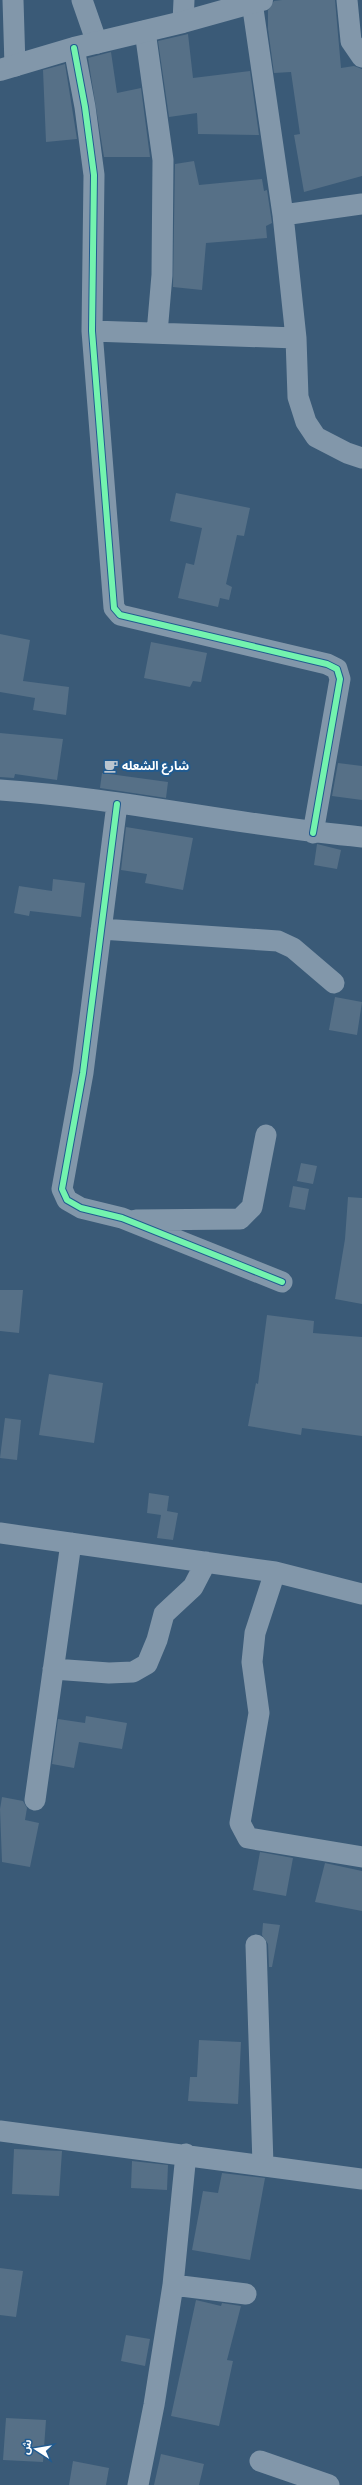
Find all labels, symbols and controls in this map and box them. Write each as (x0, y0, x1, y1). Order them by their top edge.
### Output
cafe icon: شارع الشعله (103, 758, 119, 774)
place label: شارع الشعله (122, 759, 189, 775)
north arrow (16, 2429, 56, 2469)
text: ش (19, 2438, 35, 2456)

